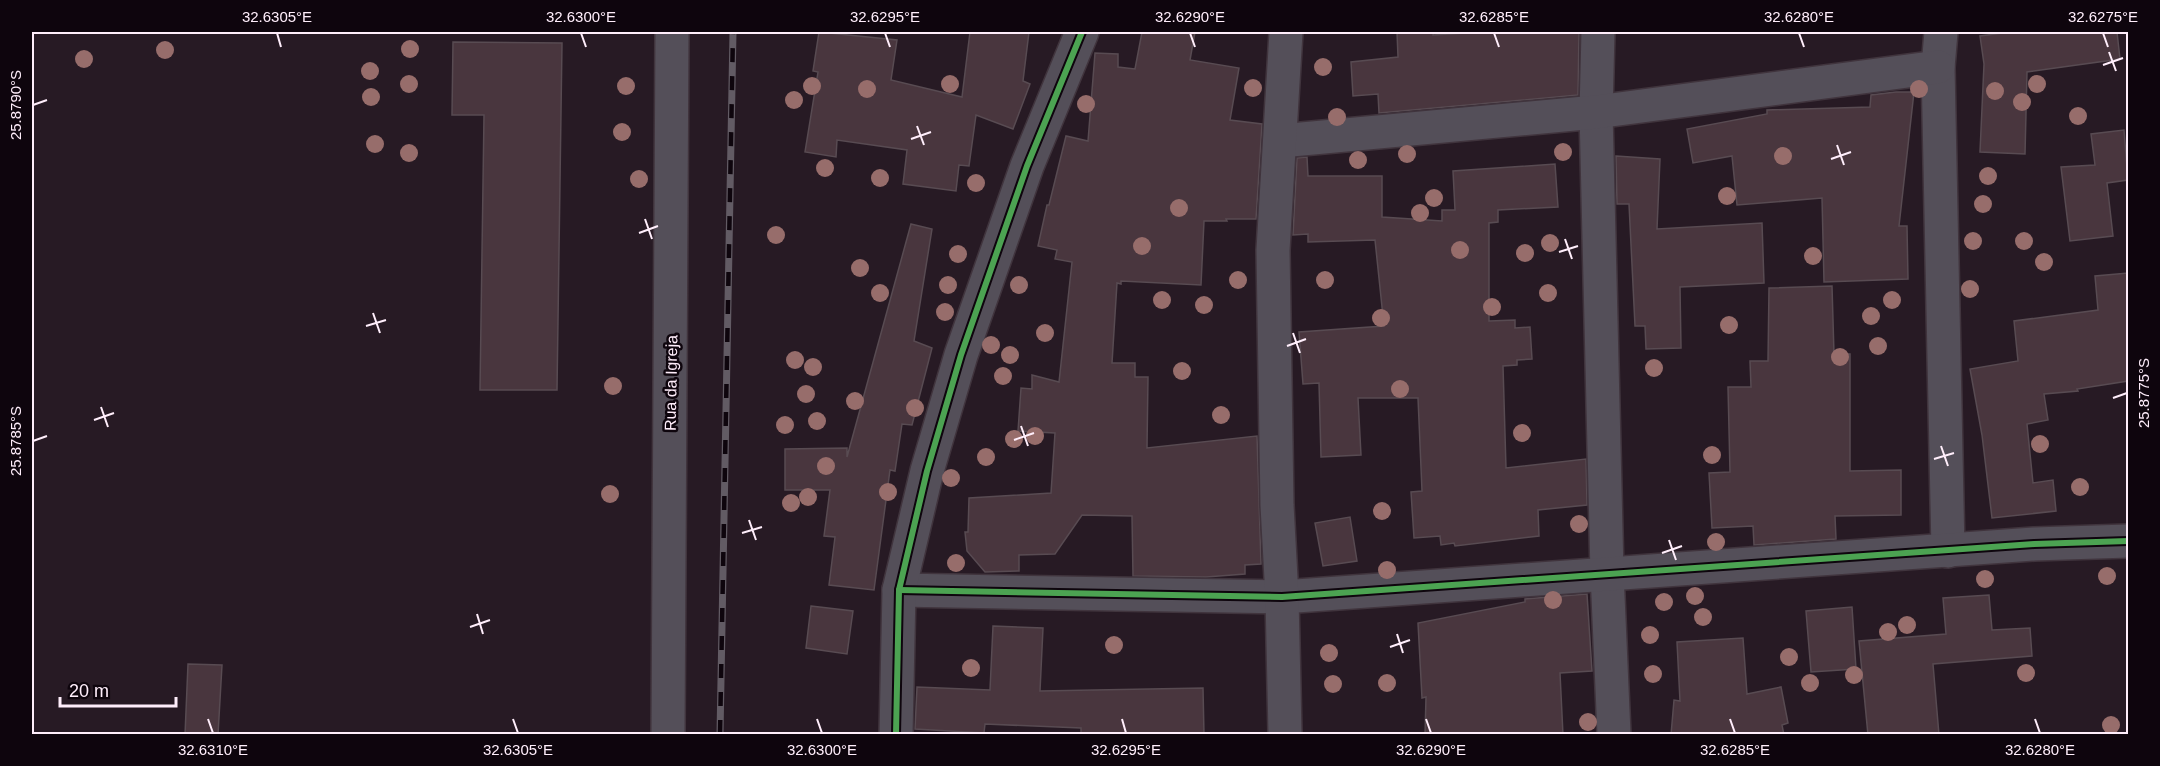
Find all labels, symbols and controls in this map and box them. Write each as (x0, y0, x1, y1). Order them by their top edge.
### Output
text: 32.6305°E (242, 8, 312, 25)
text: 32.6300°E (546, 8, 616, 25)
text: 32.6295°E (850, 8, 920, 25)
text: 32.6290°E (1155, 8, 1225, 25)
text: 32.6285°E (1459, 8, 1529, 25)
text: 32.6280°E (1764, 8, 1834, 25)
text: 32.6275°E (2068, 8, 2138, 25)
text: 25.8790°S (7, 70, 24, 140)
street label: Rua da Igreja (662, 335, 680, 431)
text: 25.8775°S (2135, 358, 2152, 428)
text: 25.8785°S (7, 406, 24, 476)
scale bar (60, 670, 176, 708)
text: 20 m (69, 681, 109, 701)
text: 32.6310°E (178, 741, 248, 758)
text: 32.6305°E (483, 741, 553, 758)
text: 32.6300°E (787, 741, 857, 758)
text: 32.6295°E (1091, 741, 1161, 758)
text: 32.6290°E (1396, 741, 1466, 758)
text: 32.6285°E (1700, 741, 1770, 758)
text: 32.6280°E (2005, 741, 2075, 758)

